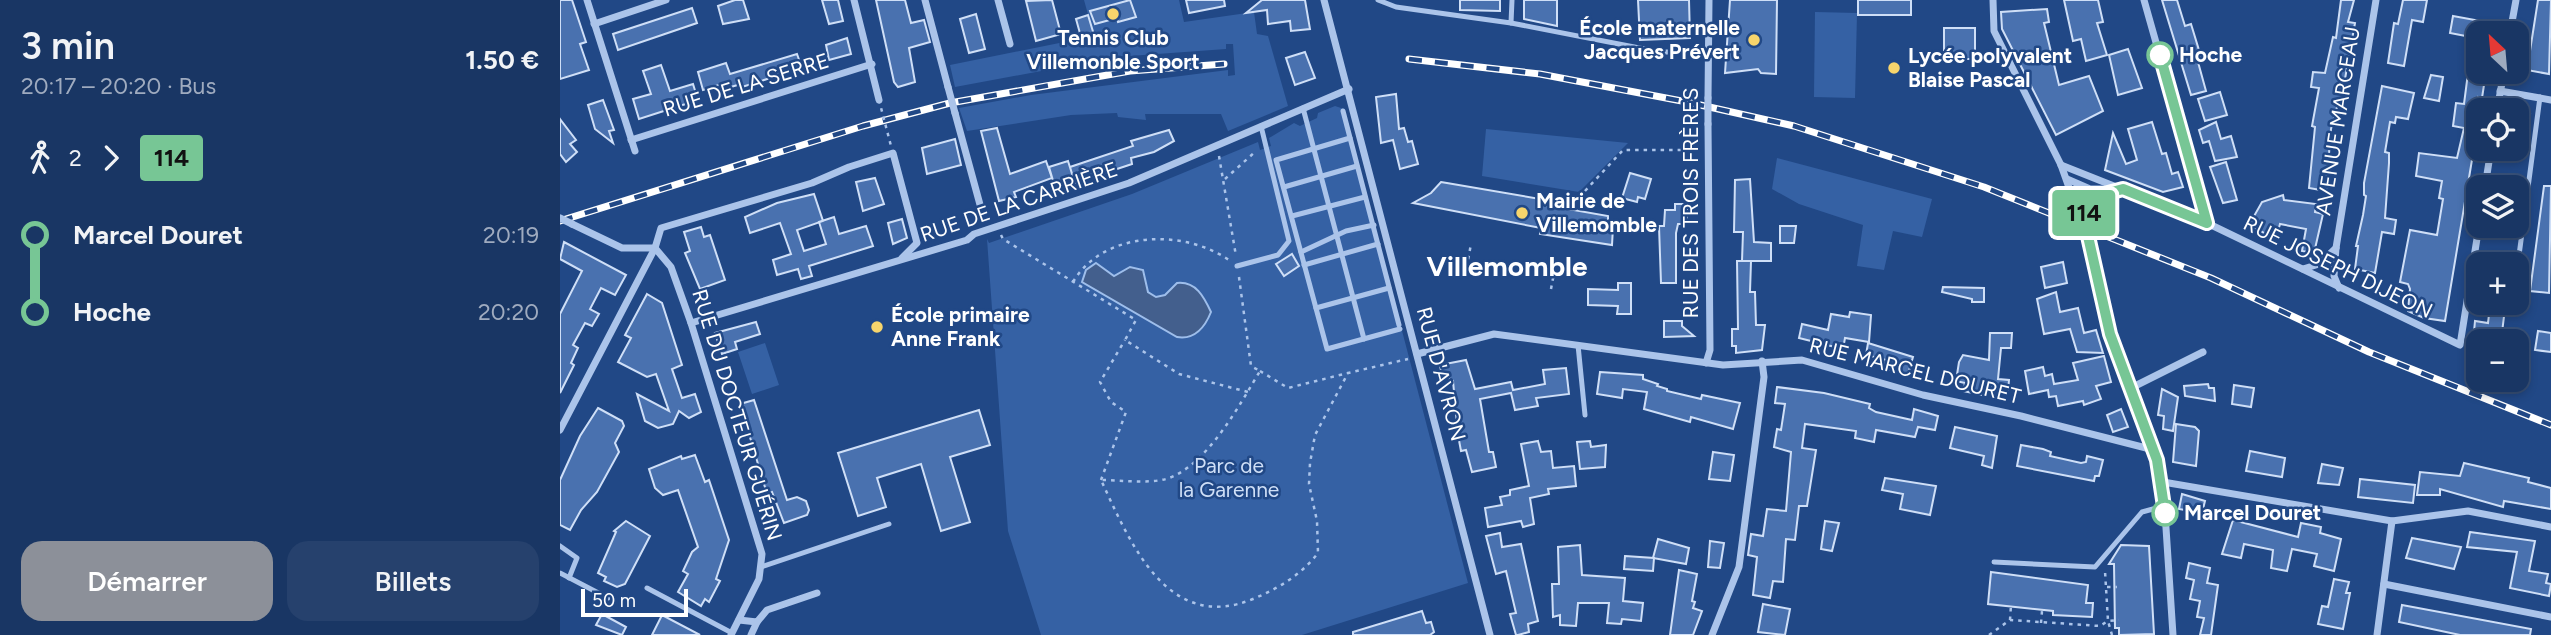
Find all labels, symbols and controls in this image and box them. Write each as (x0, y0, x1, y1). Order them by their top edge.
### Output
marker: Tennis Club Villemonble Sport (1105, 6, 1121, 22)
place label: École maternelle Jacques Prévert (1579, 15, 1740, 64)
north arrow (2466, 21, 2529, 84)
map controls (2466, 21, 2529, 392)
text: 3 min (21, 23, 115, 69)
place label: Tennis Club Villemonble Sport (1026, 25, 1200, 74)
street label: AVENUE MARCEAU (2310, 25, 2365, 217)
marker: École maternelle Jacques Prévert (1746, 32, 1762, 48)
marker: Hoche (2147, 42, 2173, 68)
place label: Hoche (2179, 42, 2242, 67)
place label: Lycée polyvalent Blaise Pascal (1908, 43, 2072, 92)
text: 1.50 € (465, 44, 539, 76)
street label: RUE DE LA SERRE (660, 47, 832, 122)
marker: Lycée polyvalent Blaise Pascal (1886, 60, 1902, 76)
text: 20:17 – 20:20 · Bus (21, 72, 216, 100)
street label: RUE DES TROIS FRÈRES (1678, 88, 1703, 318)
button: locate (2466, 98, 2529, 161)
icon: walk (21, 139, 59, 177)
icon: forward (92, 139, 130, 177)
text: 114 (154, 143, 189, 172)
text: 2 (69, 144, 82, 172)
street label: RUE DE LA CARRIÈRE (917, 156, 1121, 247)
button: layers (2466, 175, 2529, 238)
place label: Mairie de Villemomble (1536, 188, 1657, 237)
line badge: 114 (2044, 190, 2124, 236)
text: 114 (2066, 198, 2102, 227)
marker: Mairie de Villemomble (1514, 205, 1530, 221)
street label: RUE JOSEPH DIJEON (2240, 210, 2437, 323)
text: Marcel Douret (73, 219, 243, 251)
text: 20:19 (483, 221, 539, 249)
district label: Villemomble (1426, 249, 1588, 283)
button: + (2466, 252, 2529, 315)
street label: RUE DU DOCTEUR GUÉRIN (687, 286, 788, 544)
text: Hoche (73, 296, 151, 328)
text: 20:20 (478, 298, 539, 326)
place label: École primaire Anne Frank (891, 302, 1030, 351)
street label: RUE D'AVRON (1412, 304, 1471, 444)
marker: École primaire Anne Frank (869, 319, 885, 335)
button: − (2466, 329, 2529, 392)
street label: RUE MARCEL DOURET (1807, 332, 2024, 409)
park label: Parc de la Garenne (1179, 453, 1279, 502)
marker: Marcel Douret (2152, 500, 2178, 526)
place label: Marcel Douret (2184, 500, 2321, 525)
button: Démarrer (21, 541, 273, 621)
button: Billets (287, 541, 539, 621)
scale bar (581, 586, 688, 618)
text: 50 m (592, 589, 636, 612)

